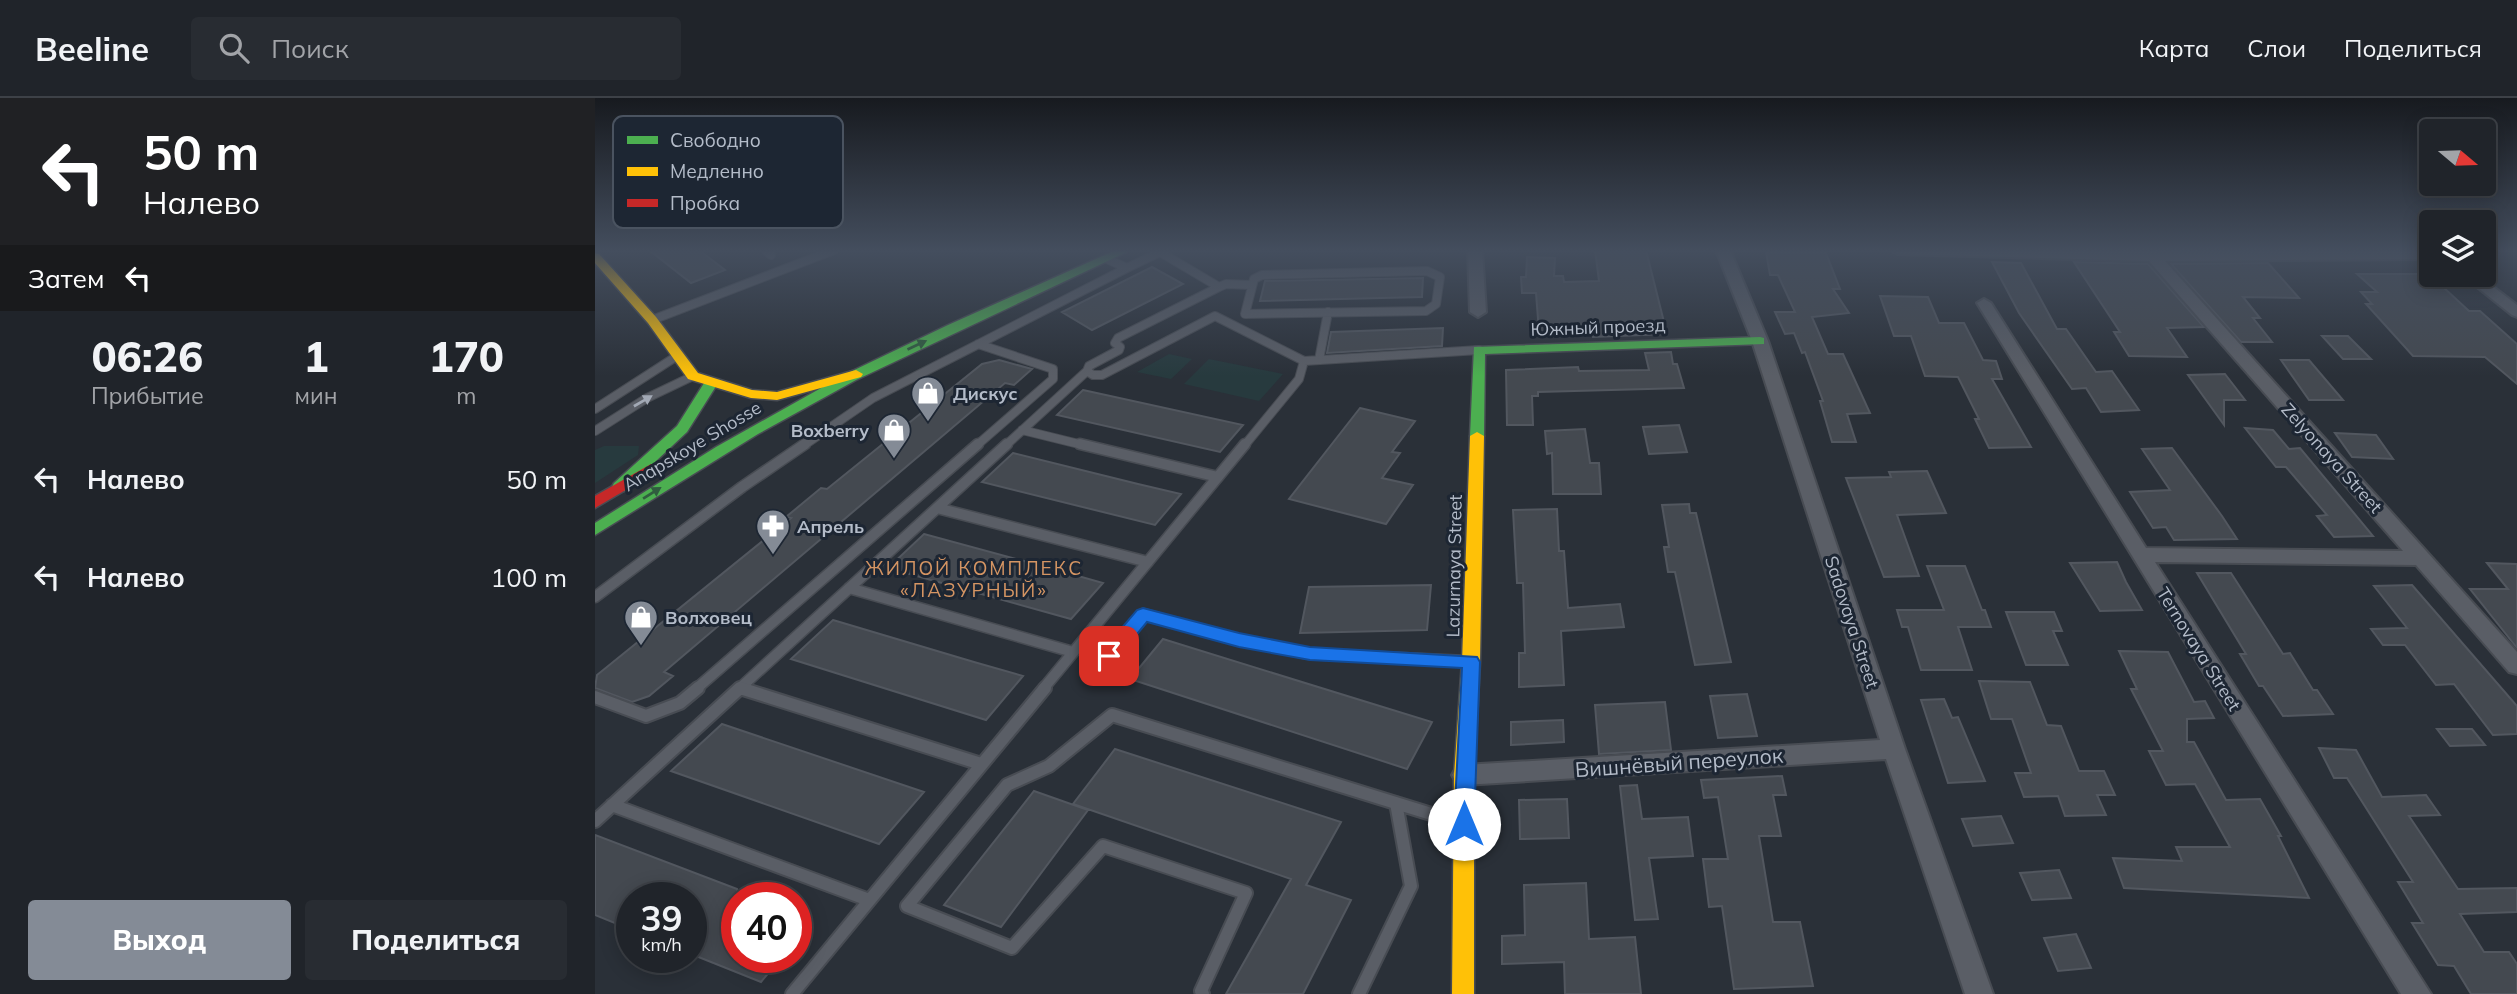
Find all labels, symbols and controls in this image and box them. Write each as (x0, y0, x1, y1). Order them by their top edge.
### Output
search box (191, 17, 681, 80)
text: Beeline (35, 28, 149, 69)
icon: search (215, 29, 253, 67)
text: Поиск (271, 32, 349, 65)
text: Карта (2139, 33, 2209, 63)
text: Слои (2247, 33, 2306, 63)
text: Поделиться (2344, 33, 2482, 63)
legend (613, 116, 843, 228)
north arrow (2419, 119, 2495, 196)
map controls (2419, 119, 2496, 287)
text: 50 m (143, 121, 259, 182)
icon: left (28, 126, 119, 217)
text: Свободно (670, 128, 761, 152)
text: Медленно (670, 159, 764, 183)
text: Налево (143, 182, 260, 222)
text: Пробка (670, 191, 740, 215)
button: layers (2419, 210, 2496, 287)
icon: left (119, 259, 157, 297)
text: Затем (28, 262, 105, 295)
street label: Южный проезд (1530, 313, 1666, 341)
text: 06:26 (91, 330, 203, 383)
text: 1 (303, 330, 329, 383)
text: 170 (428, 330, 504, 383)
one-way arrow (907, 339, 927, 350)
shop icon: Дискус (909, 374, 947, 423)
text: Прибытие (91, 381, 204, 410)
text: мин (295, 381, 338, 410)
text: m (456, 381, 476, 410)
place label: Дискус (953, 382, 1018, 405)
one-way arrow (633, 395, 653, 407)
street label: Anapskoye Shosse (619, 396, 765, 496)
street label: Zelyonaya Street (2277, 398, 2387, 518)
shop icon: Boxberry (875, 411, 913, 460)
place label: Boxberry (791, 419, 869, 442)
icon: left (28, 460, 66, 498)
text: Налево (87, 463, 185, 496)
text: 50 m (506, 463, 567, 496)
one-way arrow (642, 486, 662, 499)
street label: Lazurnaya Street (1441, 494, 1467, 638)
pharmacy icon: Апрель (754, 507, 792, 556)
place label: Апрель (797, 515, 864, 538)
street label: Sadovaya Street (1820, 553, 1884, 691)
district label: ЖИЛОЙ КОМПЛЕКС «ЛАЗУРНЫЙ» (865, 556, 1083, 602)
icon: left (28, 558, 66, 596)
text: Налево (87, 561, 185, 594)
text: 100 m (491, 561, 567, 594)
street label: Ternovaya Street (2152, 583, 2246, 715)
shop icon: Волховец (622, 598, 660, 647)
place label: Волховец (665, 606, 753, 629)
pin (1079, 626, 1139, 686)
icon: arrive (1090, 637, 1128, 675)
street label: Вишнёвый переулок (1574, 742, 1785, 782)
position arrow (1427, 787, 1501, 861)
speed limit sign: 40 (721, 882, 812, 973)
text: 39 (640, 896, 683, 940)
button: Выход (28, 900, 291, 980)
button: Поделиться (305, 900, 567, 980)
text: km/h (641, 933, 682, 956)

